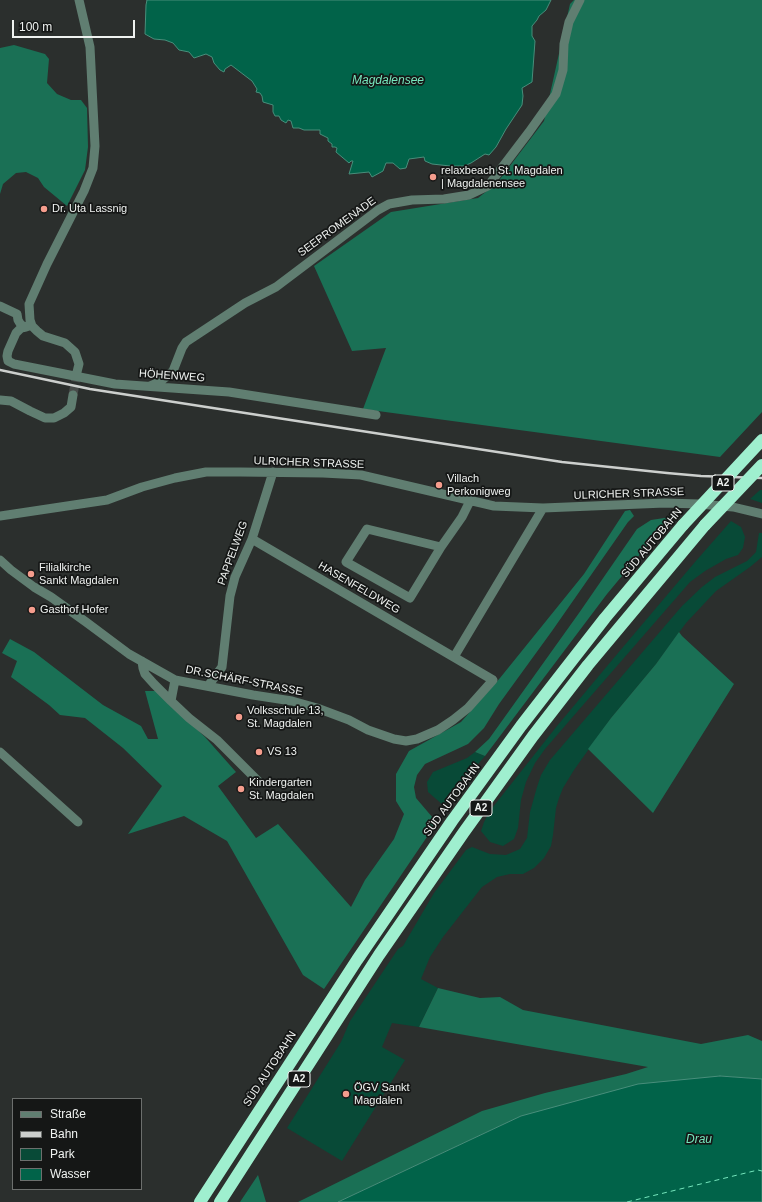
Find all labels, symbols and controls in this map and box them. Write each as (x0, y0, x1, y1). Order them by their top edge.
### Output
scale bar (14, 12, 137, 38)
text: 100 m (19, 20, 52, 34)
water label: Magdalensee (352, 74, 424, 88)
place label: relaxbeach St. Magdalen | Magdalenensee (441, 164, 563, 190)
marker: relaxbeach St. Magdalen | Magdalenensee (428, 172, 438, 182)
street label: SEEPROMENADE (296, 194, 378, 260)
place label: Dr. Uta Lassnig (52, 202, 127, 216)
marker: Dr. Uta Lassnig (39, 204, 49, 214)
street label: HÖHENWEG (139, 367, 205, 385)
street label: ULRICHER STRASSE (253, 454, 365, 472)
place label: Villach Perkonigweg (447, 472, 511, 498)
road number: A2 (712, 475, 734, 491)
marker: Villach Perkonigweg (434, 480, 444, 490)
street label: ULRICHER STRASSE (573, 485, 685, 503)
street label: SÜD AUTOBAHN (619, 505, 685, 581)
street label: PAPPELWEG (215, 519, 251, 587)
street label: HASENFELDWEG (316, 559, 402, 617)
place label: Filialkirche Sankt Magdalen (39, 561, 118, 587)
marker: Filialkirche Sankt Magdalen (26, 569, 36, 579)
place label: Gasthof Hofer (40, 603, 108, 617)
marker: Gasthof Hofer (27, 605, 37, 615)
street label: DR.SCHÄRF-STRASSE (184, 663, 304, 699)
place label: Volksschule 13, St. Magdalen (247, 704, 323, 730)
marker: Volksschule 13, St. Magdalen (234, 712, 244, 722)
place label: VS 13 (267, 745, 297, 759)
marker: VS 13 (254, 747, 264, 757)
street label: SÜD AUTOBAHN (421, 761, 483, 839)
place label: Kindergarten St. Magdalen (249, 776, 314, 802)
marker: Kindergarten St. Magdalen (236, 784, 246, 794)
road number: A2 (470, 800, 492, 816)
street label: SÜD AUTOBAHN (241, 1029, 299, 1109)
road number: A2 (288, 1071, 310, 1087)
place label: ÖGV Sankt Magdalen (354, 1081, 410, 1107)
marker: ÖGV Sankt Magdalen (341, 1089, 351, 1099)
legend (12, 1098, 142, 1190)
text: Straße (50, 1107, 86, 1121)
text: Bahn (50, 1127, 78, 1141)
water label: Drau (686, 1133, 712, 1147)
text: Park (50, 1147, 75, 1161)
text: Wasser (50, 1167, 90, 1181)

